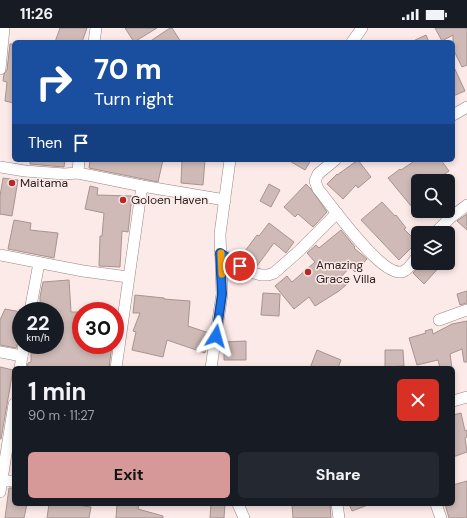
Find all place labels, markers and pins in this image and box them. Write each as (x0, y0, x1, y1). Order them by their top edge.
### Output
place label: Maitama (20, 175, 68, 191)
marker: Maitama (7, 178, 17, 188)
place label: Goloen Haven (131, 192, 208, 208)
marker: Goloen Haven (118, 195, 128, 205)
pin (223, 249, 257, 283)
place label: Amazing Grace Villa (316, 257, 376, 287)
marker: Amazing Grace Villa (303, 267, 313, 277)

